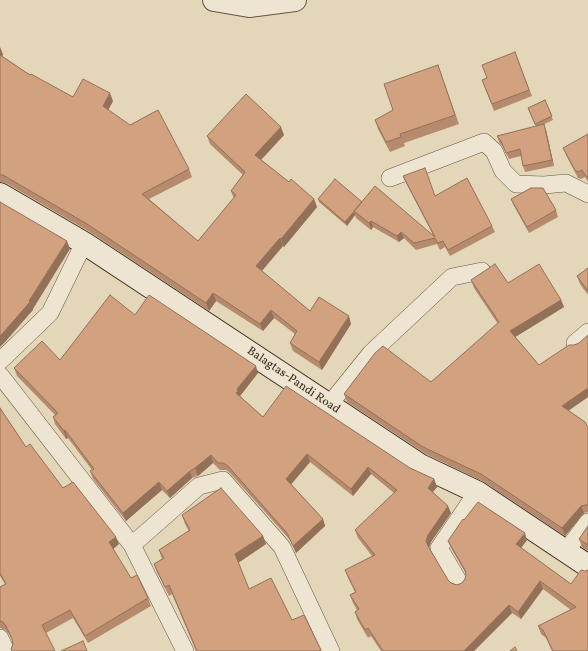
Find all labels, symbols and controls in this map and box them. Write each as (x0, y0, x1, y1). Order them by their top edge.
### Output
street label: Balagtas-Pandi Road (244, 345, 342, 417)

